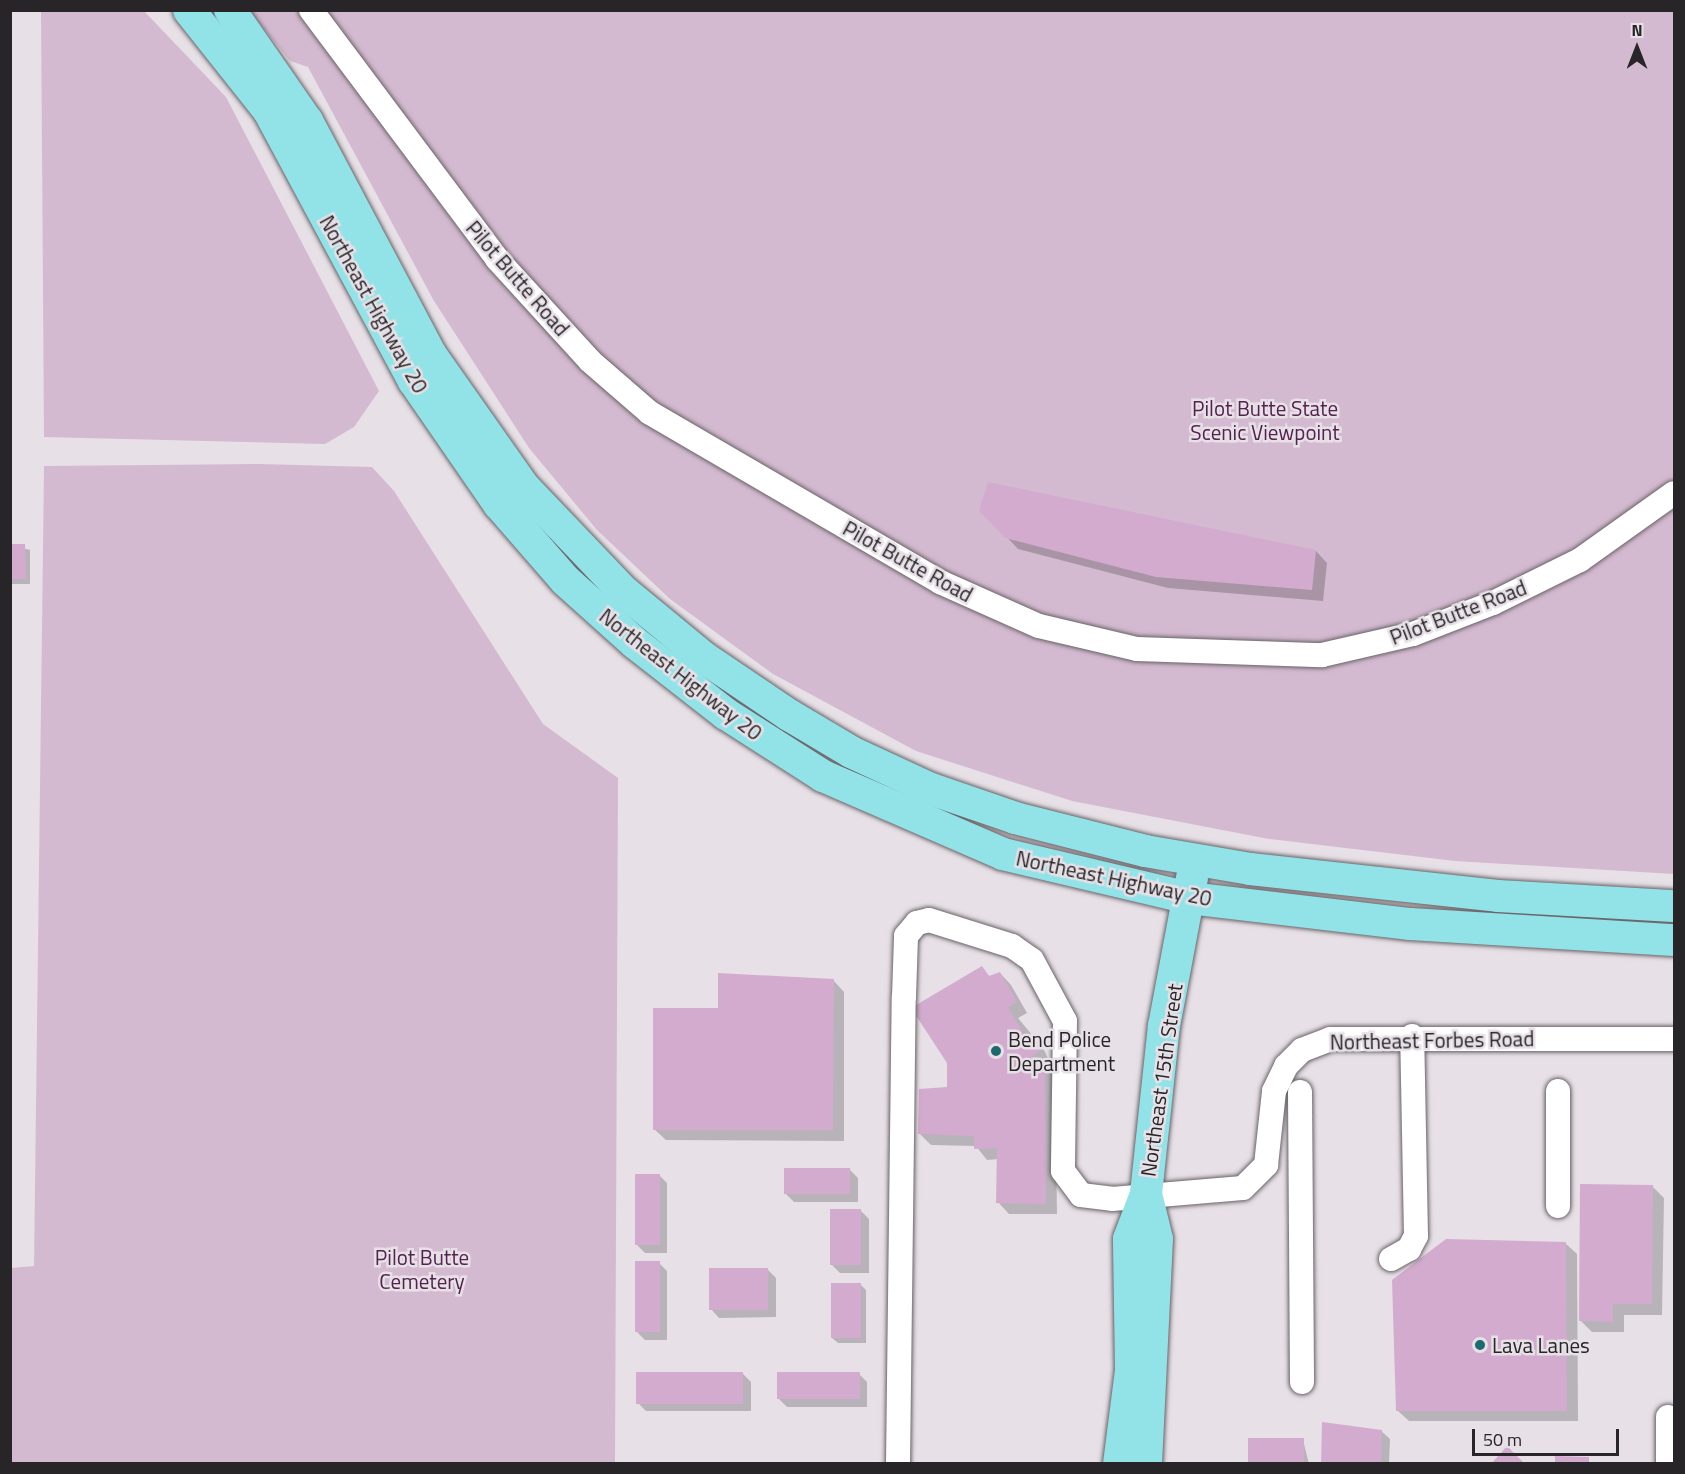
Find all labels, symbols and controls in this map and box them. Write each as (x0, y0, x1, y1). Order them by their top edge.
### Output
north arrow (1607, 18, 1667, 78)
text: N (1631, 18, 1643, 42)
street label: Northeast Highway 20 (315, 211, 433, 397)
street label: Pilot Butte Road (461, 215, 575, 341)
park label: Pilot Butte State Scenic Viewpoint (1190, 395, 1340, 445)
street label: Pilot Butte Road (839, 515, 977, 607)
street label: Pilot Butte Road (1386, 574, 1530, 650)
street label: Northeast Highway 20 (595, 603, 767, 745)
street label: Northeast Highway 20 (1014, 845, 1214, 911)
street label: Northeast 15th Street (1135, 982, 1187, 1178)
place label: Bend Police Department (1008, 1026, 1115, 1076)
street label: Northeast Forbes Road (1330, 1026, 1534, 1054)
marker: Bend Police Department (989, 1044, 1003, 1058)
park label: Pilot Butte Cemetery (375, 1244, 469, 1294)
place label: Lava Lanes (1492, 1332, 1590, 1358)
marker: Lava Lanes (1473, 1338, 1487, 1352)
scale bar (1475, 1417, 1622, 1455)
text: 50 m (1483, 1426, 1522, 1453)

